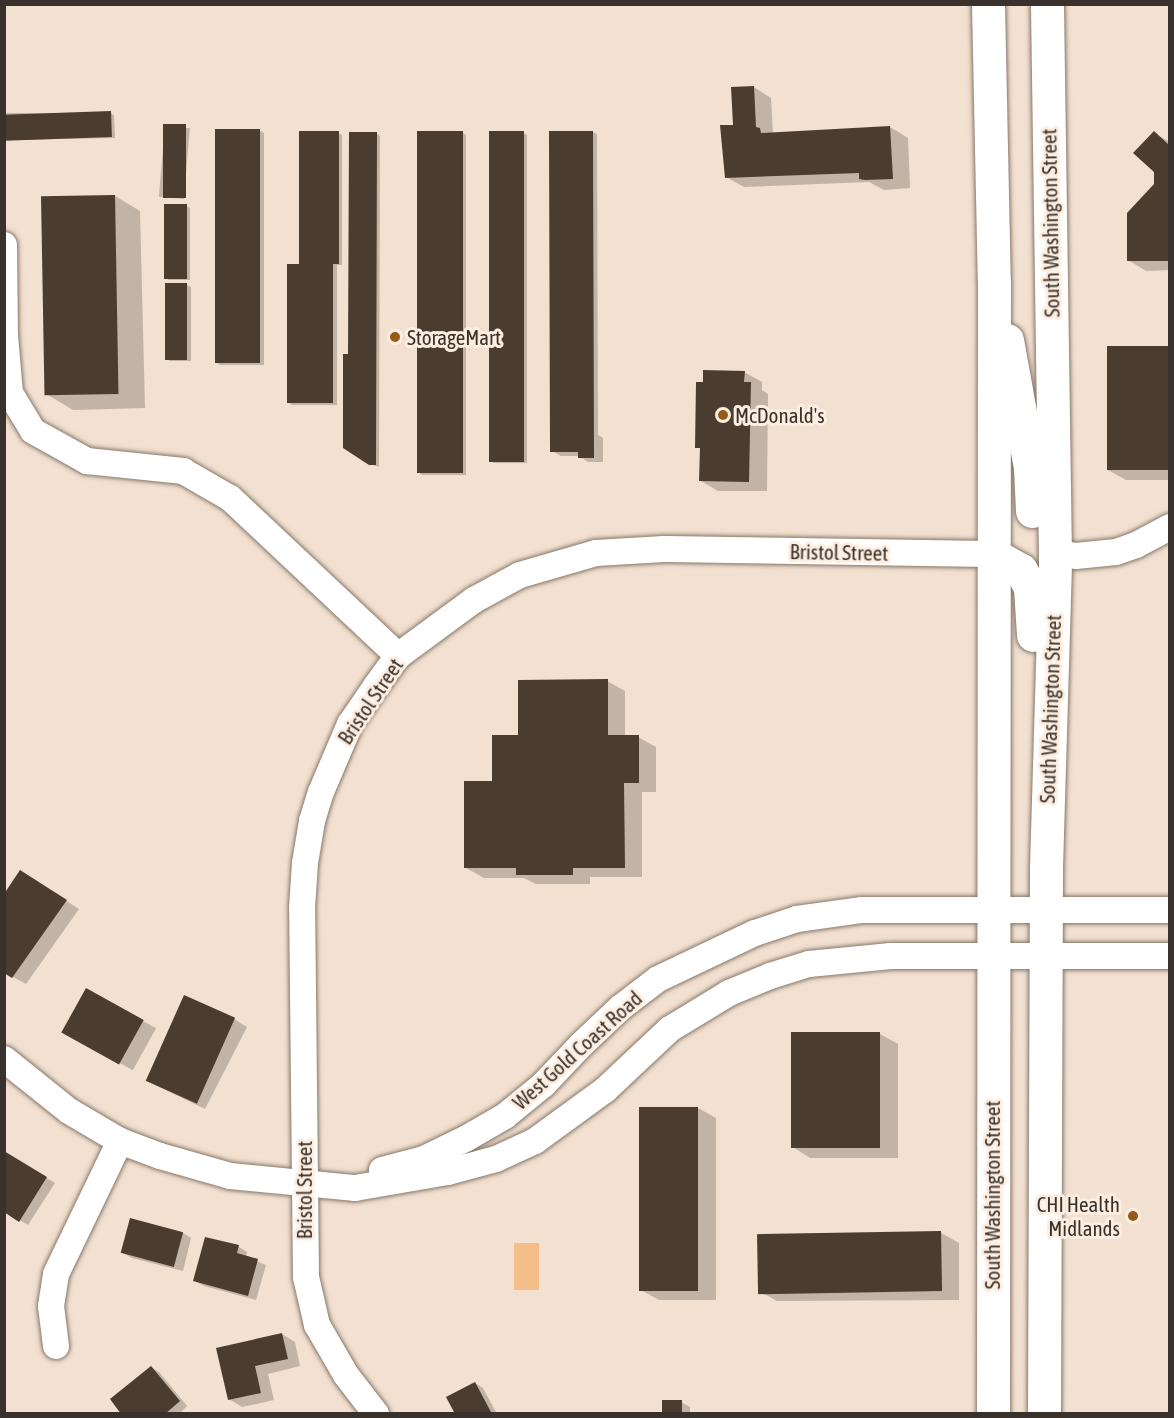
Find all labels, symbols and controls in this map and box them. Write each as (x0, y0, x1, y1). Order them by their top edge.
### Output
street label: South Washington Street (1036, 128, 1064, 318)
place label: StorageMart (407, 324, 501, 350)
marker: StorageMart (388, 330, 402, 344)
place label: McDonald's (735, 402, 825, 428)
marker: McDonald's (716, 408, 730, 422)
street label: Bristol Street (789, 539, 889, 565)
street label: South Washington Street (1034, 614, 1066, 804)
street label: Bristol Street (332, 653, 408, 749)
street label: West Gold Coast Road (507, 985, 647, 1115)
street label: South Washington Street (979, 1101, 1005, 1289)
street label: Bristol Street (291, 1141, 317, 1239)
place label: CHI Health Midlands (1037, 1191, 1120, 1241)
marker: CHI Health Midlands (1124, 1207, 1142, 1225)

